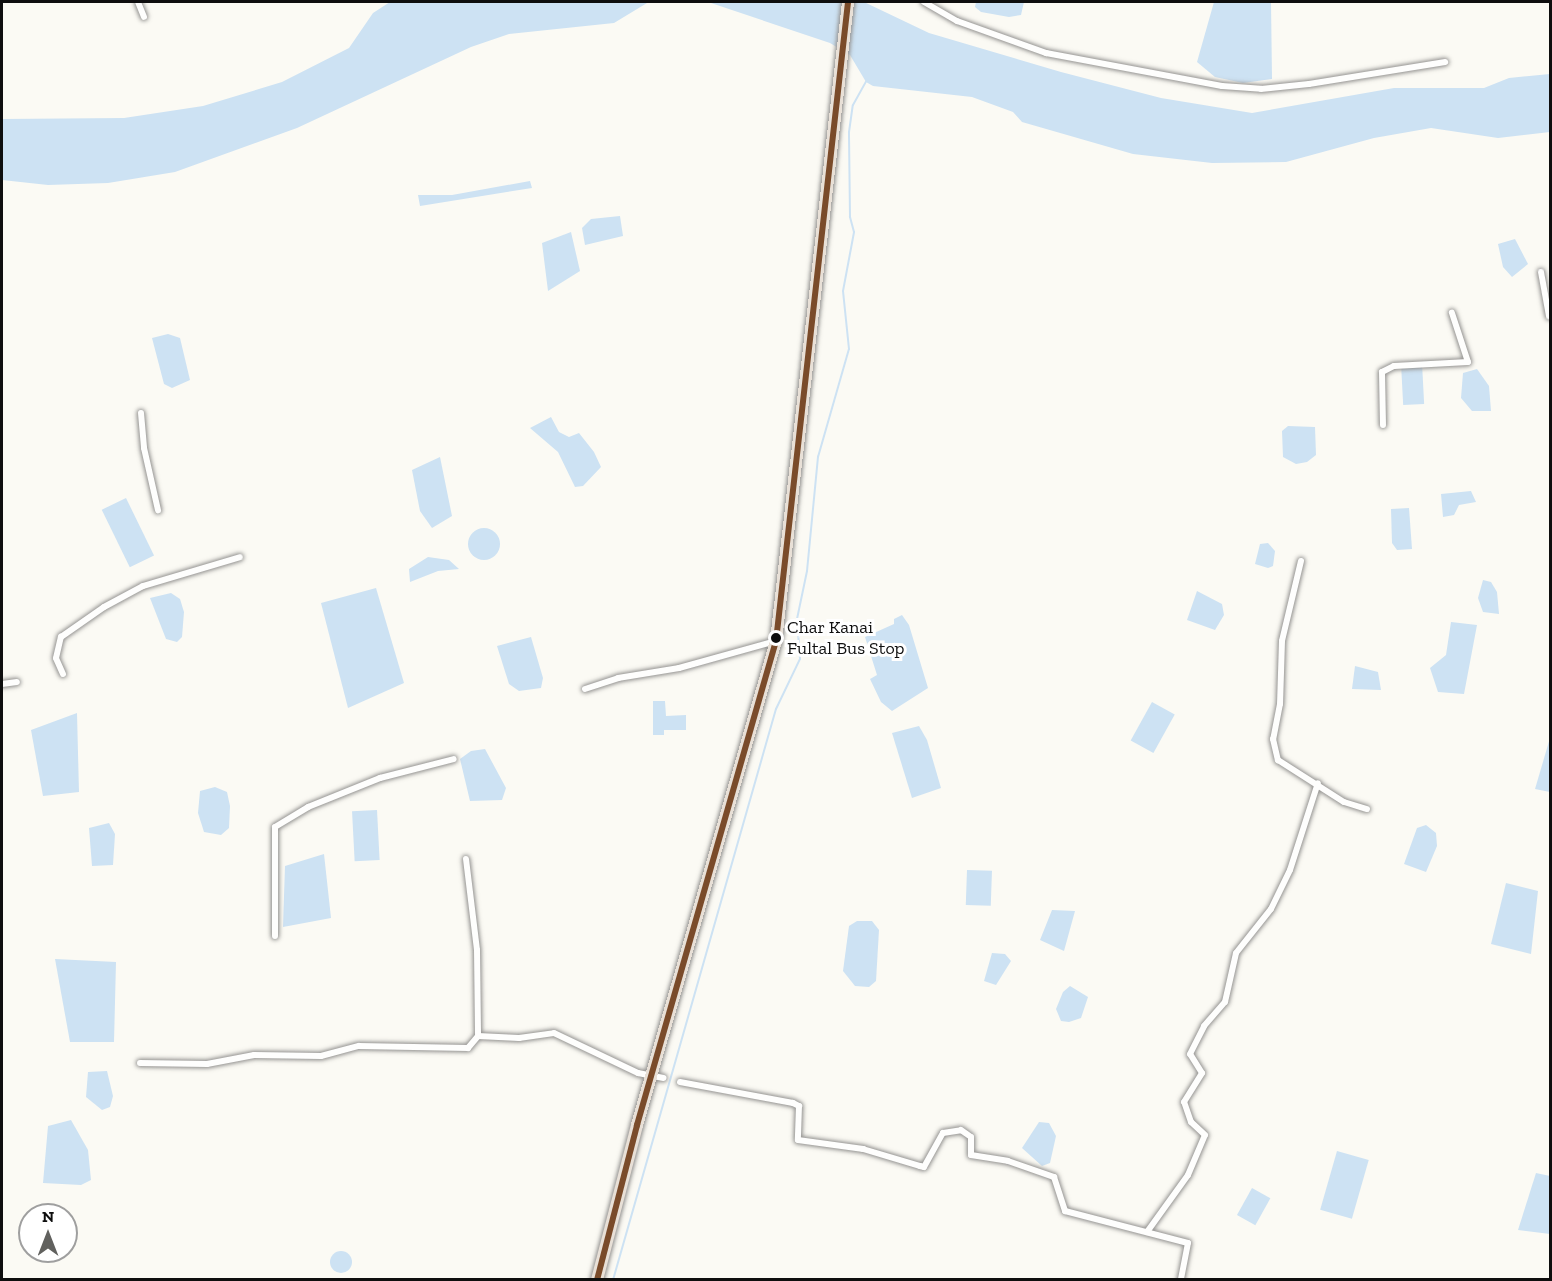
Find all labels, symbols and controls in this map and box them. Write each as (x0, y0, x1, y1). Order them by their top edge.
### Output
place label: Char Kanai Fultal Bus Stop (787, 617, 905, 660)
marker: Char Kanai Fultal Bus Stop (770, 632, 782, 644)
north arrow (18, 1203, 78, 1263)
text: N (42, 1207, 54, 1226)

